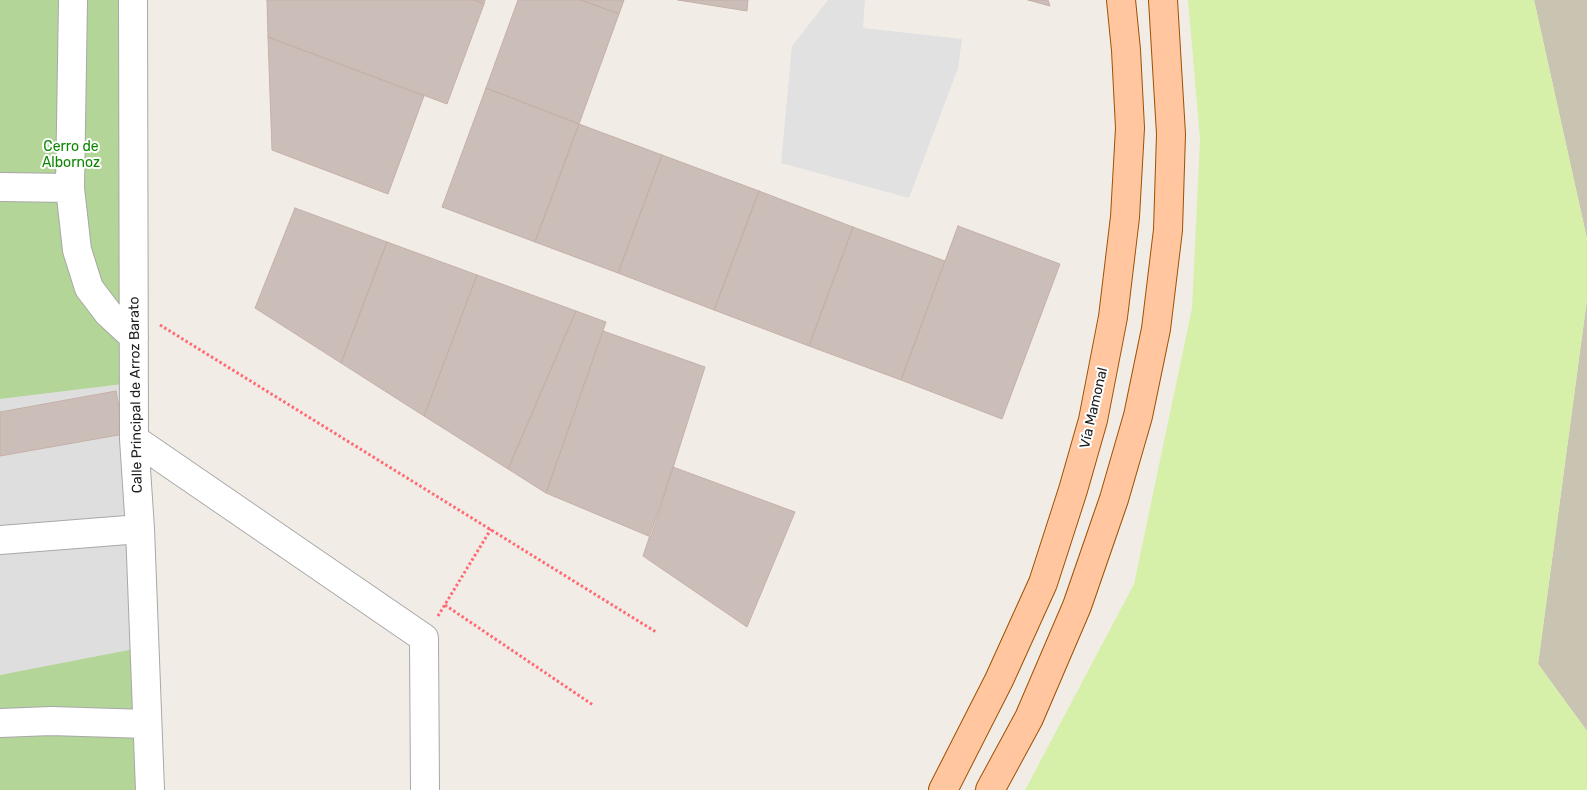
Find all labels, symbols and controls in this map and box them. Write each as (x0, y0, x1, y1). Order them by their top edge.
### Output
park label: Cerro de Albornoz (42, 139, 100, 172)
street label: Calle Principal de Arroz Barato (126, 296, 146, 494)
street label: Vía Mamonal (1077, 366, 1111, 450)

